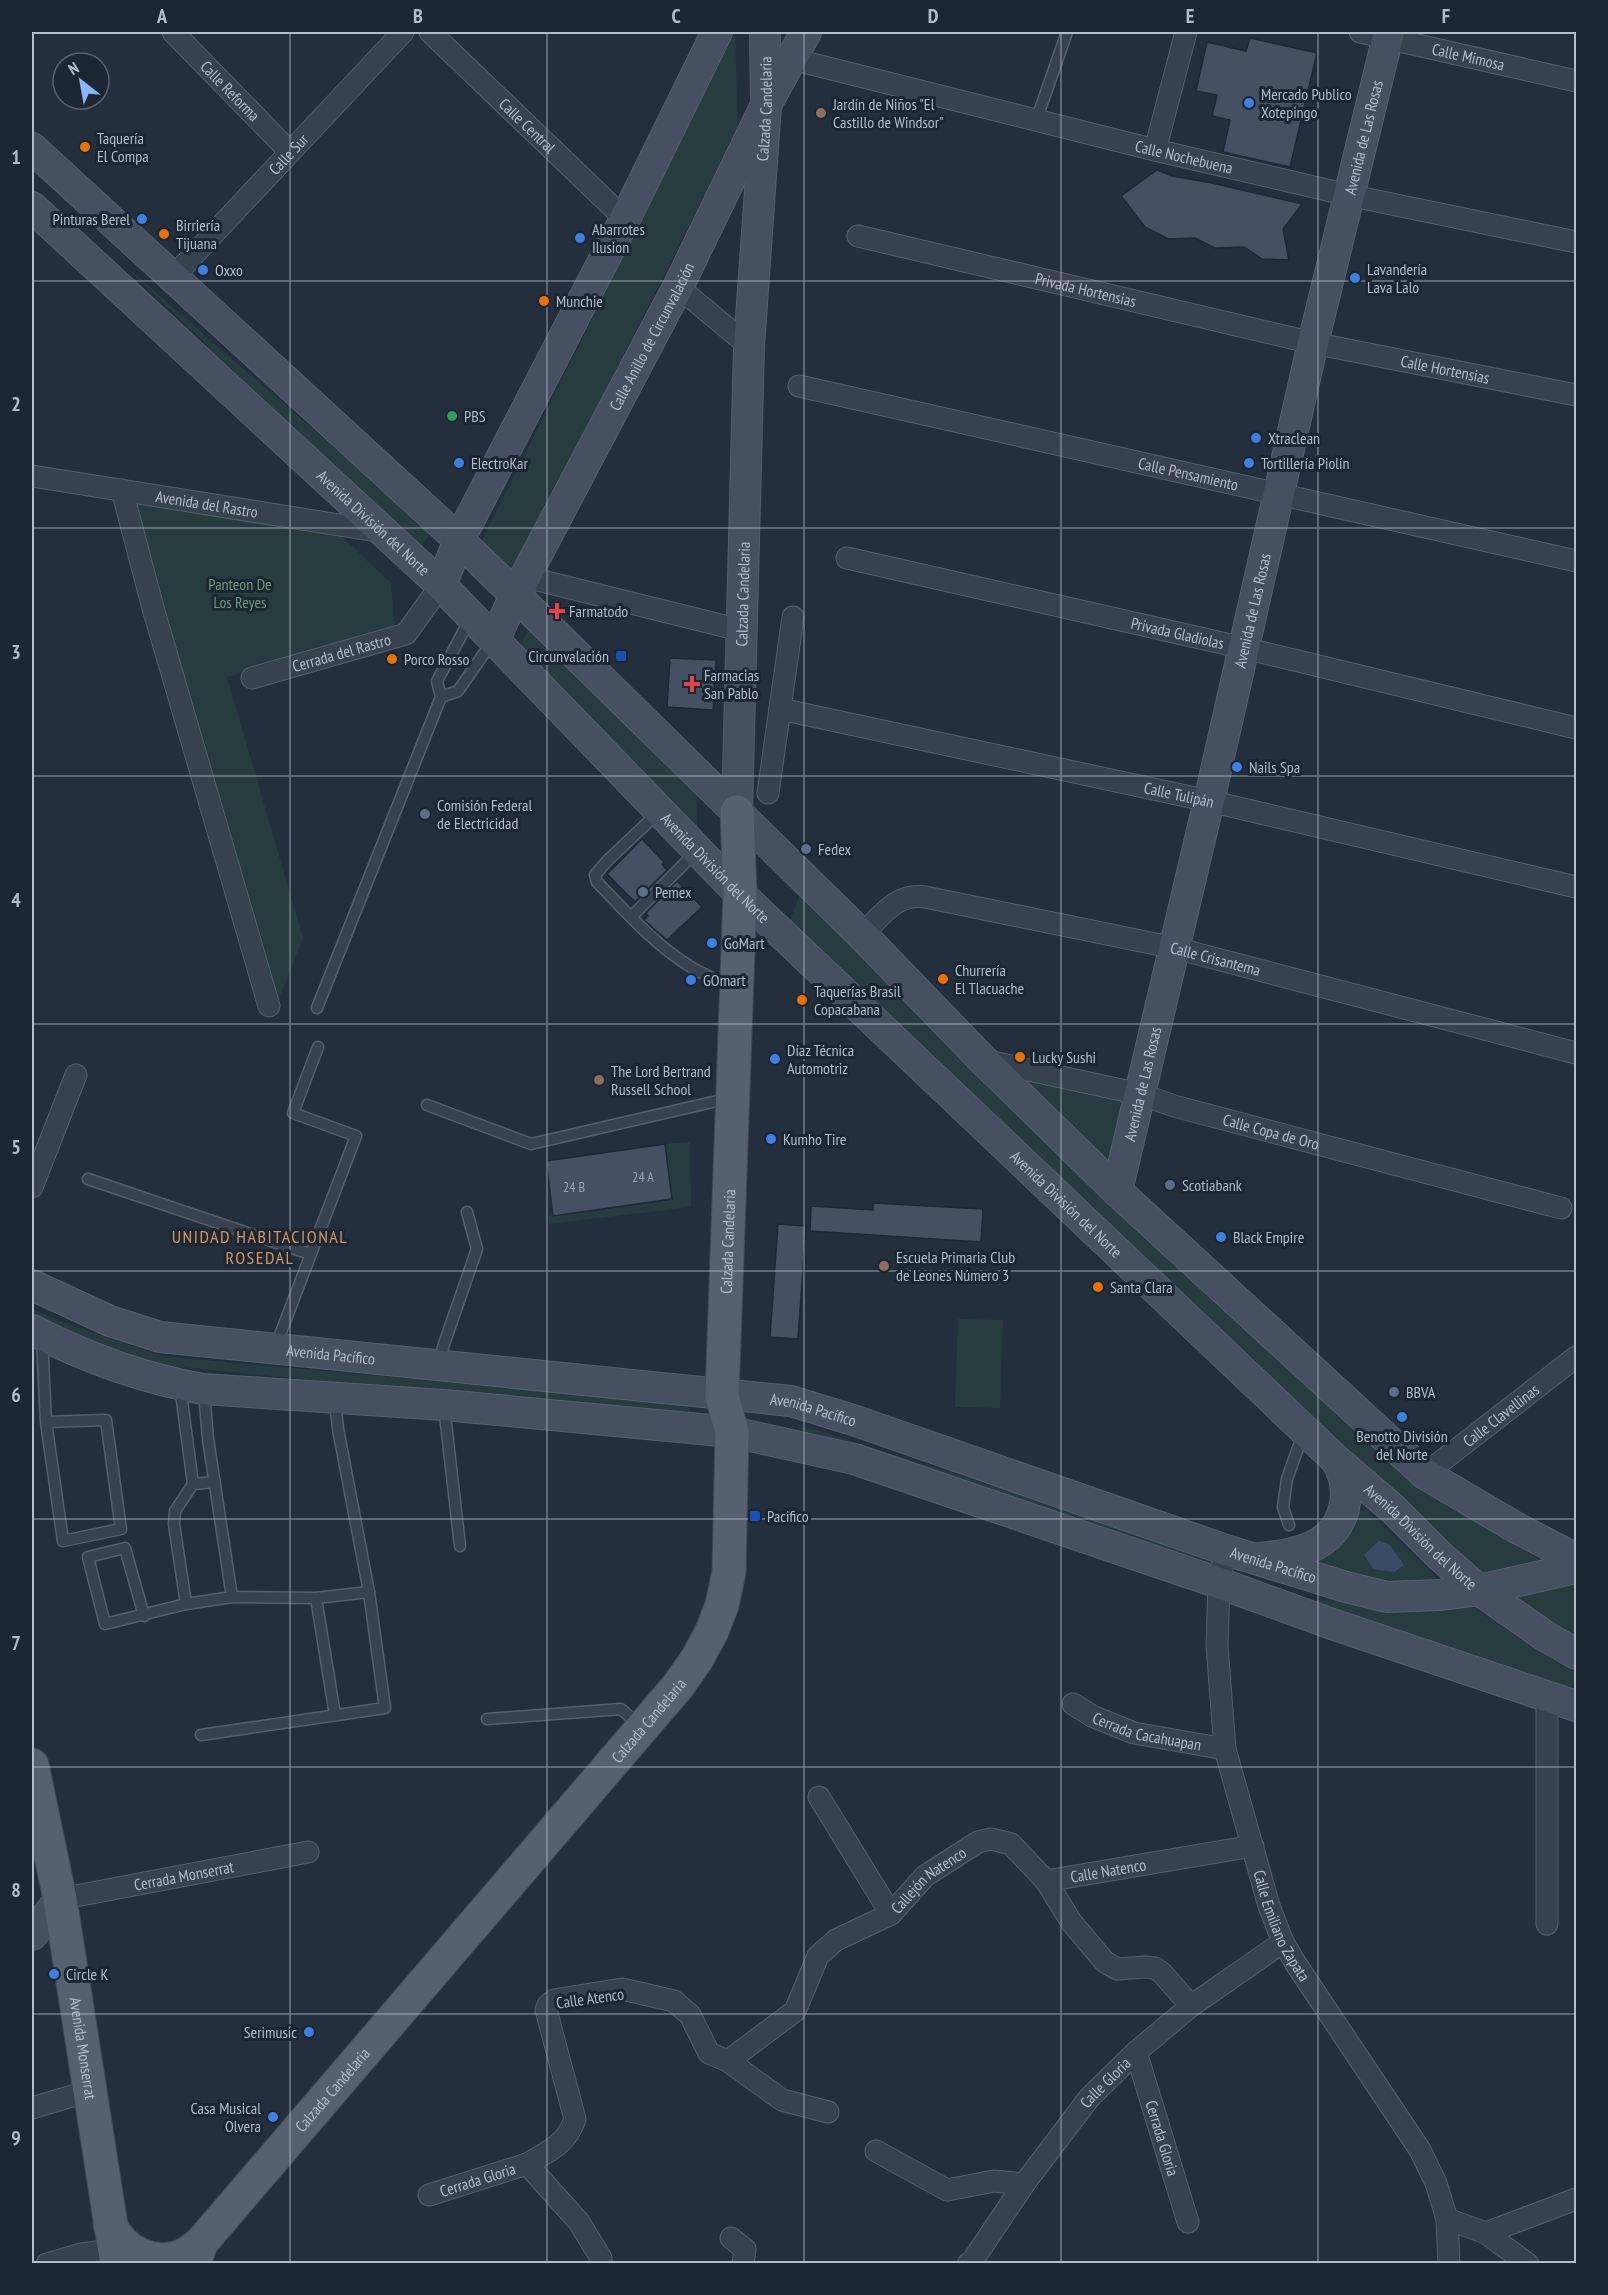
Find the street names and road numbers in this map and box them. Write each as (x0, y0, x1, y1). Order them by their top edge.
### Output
street label: Calle Mimosa (1430, 39, 1506, 74)
street label: Calle Reforma (196, 56, 264, 125)
street label: Calzada Candelaria (752, 56, 776, 162)
street label: Avenida de Las Rosas (1340, 78, 1387, 197)
street label: Calle Central (495, 94, 560, 157)
street label: Calle Sur (264, 129, 313, 179)
street label: Calle Nochebuena (1133, 135, 1235, 178)
street label: Calle Anillo de Circunvalación (605, 259, 698, 414)
street label: Privada Hortensias (1033, 268, 1138, 311)
street label: Calle Hortensias (1399, 351, 1491, 388)
street label: Calle Pensamiento (1136, 453, 1240, 495)
street label: Avenida División del Norte (313, 465, 434, 580)
street label: Avenida del Rastro (154, 486, 259, 522)
street label: Calzada Candelaria (731, 541, 754, 647)
street label: Avenida de Las Rosas (1230, 551, 1275, 670)
street label: Privada Gladiolas (1129, 613, 1226, 653)
street label: Cerrada del Rastro (290, 629, 393, 676)
street label: Calle Tulipán (1142, 777, 1216, 812)
street label: Avenida División del Norte (657, 808, 774, 927)
street label: Calle Crisantema (1169, 937, 1263, 980)
street label: Avenida de Las Rosas (1119, 1025, 1165, 1143)
street label: Calle Copa de Oro (1221, 1109, 1321, 1154)
street label: Avenida División del Norte (1006, 1146, 1127, 1262)
street label: Calzada Candelaria (716, 1189, 739, 1294)
street label: Avenida Pacífico (285, 1340, 376, 1369)
street label: Calle Clavellinas (1459, 1379, 1543, 1451)
street label: Avenida Pacífico (769, 1389, 859, 1431)
street label: Avenida División del Norte (1360, 1479, 1481, 1594)
street label: Avenida Pacífico (1228, 1542, 1319, 1587)
street label: Calzada Candelaria (607, 1675, 690, 1767)
street label: Cerrada Cacahuapan (1090, 1707, 1203, 1755)
street label: Callejón Natenco (886, 1842, 970, 1918)
street label: Calle Natenco (1069, 1854, 1147, 1887)
street label: Cerrada Monserrat (132, 1856, 236, 1895)
street label: Calle Emiliano Zapata (1249, 1868, 1315, 1985)
street label: Calle Atenco (555, 1983, 625, 2013)
street label: Avenida Monserrat (65, 1996, 101, 2101)
street label: Calzada Candelaria (291, 2043, 374, 2136)
street label: Calle Gloria (1075, 2053, 1135, 2112)
street label: Cerrada Gloria (1141, 2098, 1183, 2178)
street label: Cerrada Gloria (437, 2158, 518, 2201)

